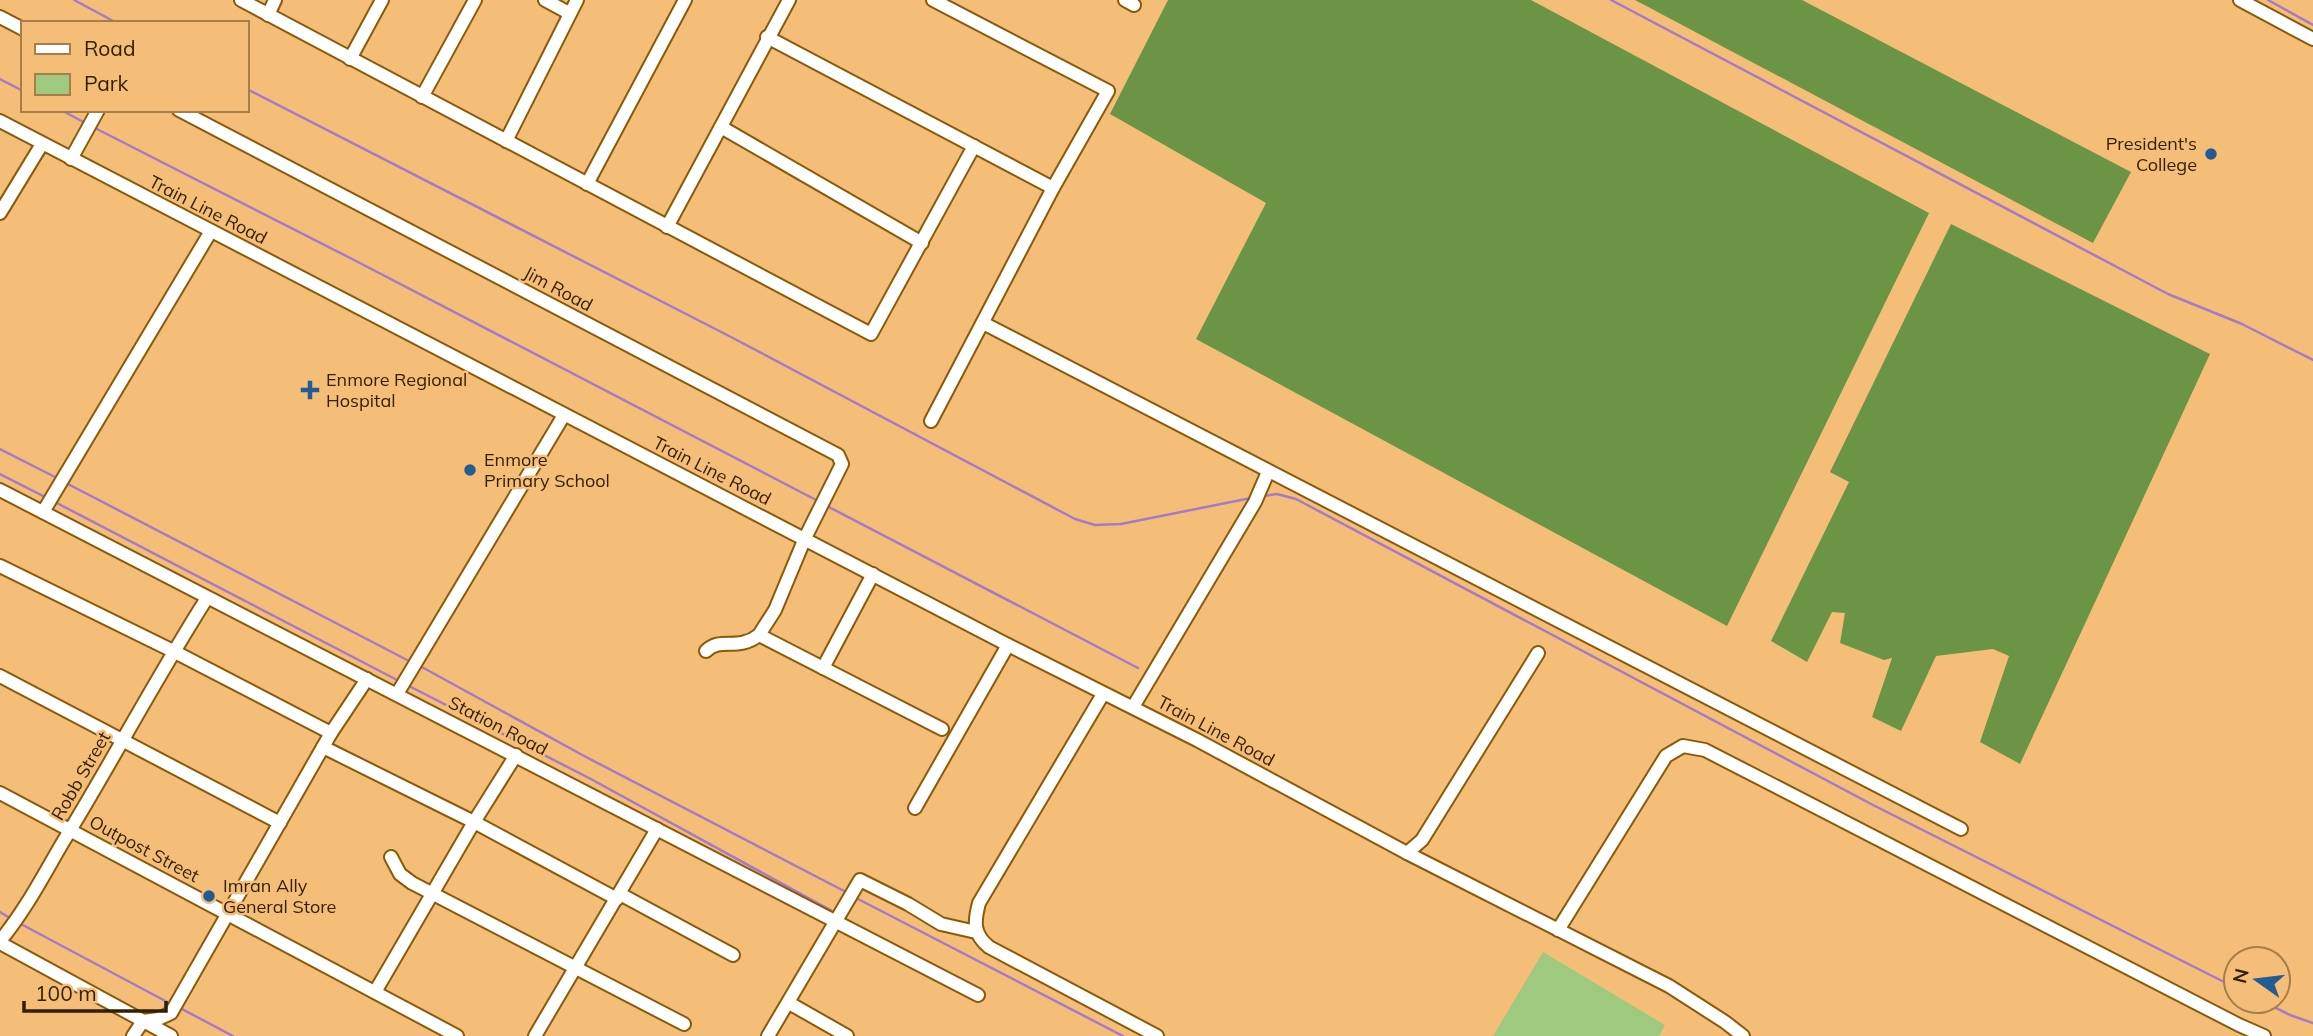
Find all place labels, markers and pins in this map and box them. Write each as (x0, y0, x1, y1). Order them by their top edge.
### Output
place label: President's College (2106, 132, 2197, 176)
marker: President's College (2203, 146, 2219, 162)
place label: Enmore Regional Hospital (326, 368, 467, 412)
marker: Enmore Regional Hospital (300, 380, 320, 400)
place label: Enmore Primary School (484, 448, 610, 492)
marker: Enmore Primary School (462, 462, 478, 478)
place label: Imran Ally General Store (223, 874, 336, 918)
marker: Imran Ally General Store (201, 888, 217, 904)

